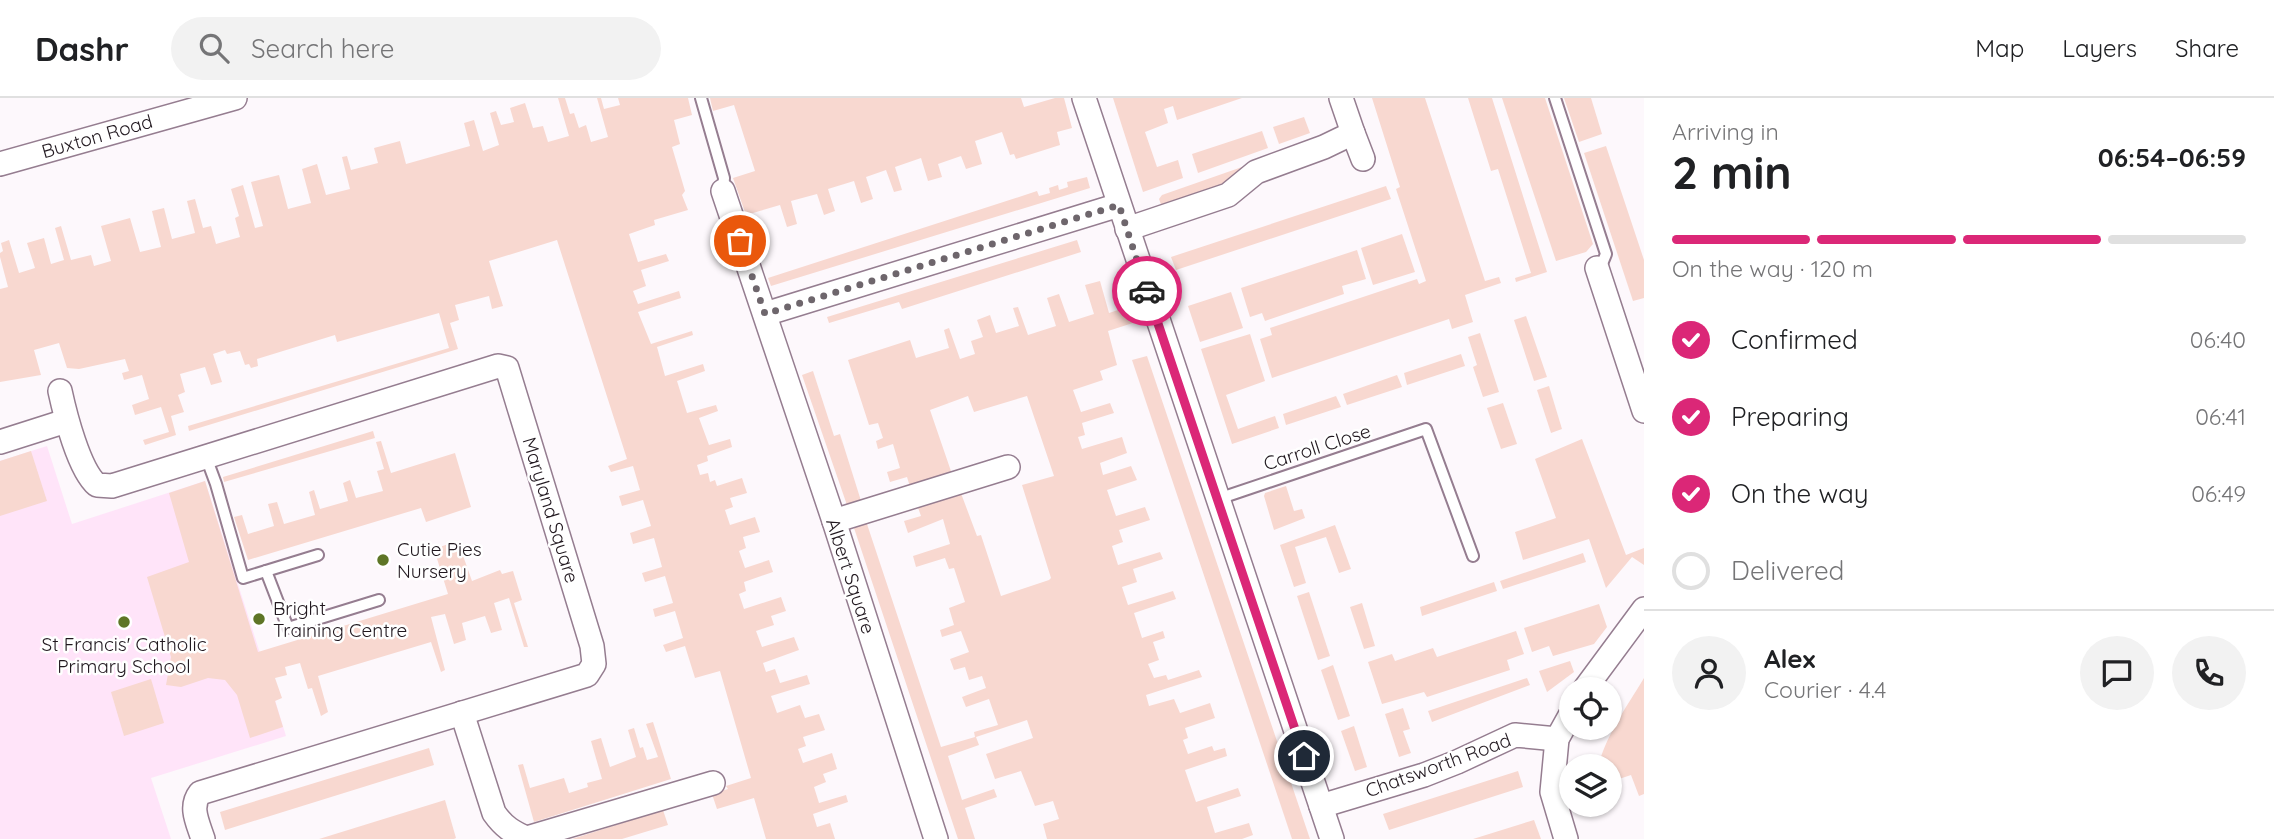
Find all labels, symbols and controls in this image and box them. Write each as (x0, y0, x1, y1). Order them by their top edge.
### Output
search box (171, 17, 661, 80)
text: Dashr (35, 28, 129, 69)
icon: search (195, 29, 233, 67)
text: Search here (251, 32, 394, 65)
text: Map (1975, 33, 2024, 63)
text: Layers (2062, 33, 2137, 63)
text: Share (2175, 33, 2239, 63)
street label: Buxton Road (39, 109, 155, 163)
text: Arriving in (1672, 117, 1779, 146)
text: 06:54–06:59 (2098, 141, 2246, 174)
text: 2 min (1672, 143, 1792, 201)
pin (710, 211, 770, 271)
icon: bag (721, 222, 759, 260)
text: On the way · 120 m (1672, 254, 1873, 283)
courier (1112, 256, 1182, 326)
icon: car (1128, 272, 1166, 310)
icon: check (1672, 321, 1710, 359)
text: Confirmed (1731, 323, 1858, 356)
text: 06:40 (2190, 325, 2246, 354)
icon: check (1672, 398, 1710, 436)
text: Preparing (1731, 400, 1849, 433)
text: 06:41 (2195, 402, 2246, 431)
street label: Carroll Close (1260, 418, 1374, 476)
street label: Maryland Square (517, 434, 585, 586)
icon: check (1672, 475, 1710, 513)
text: On the way (1731, 477, 1869, 510)
text: 06:49 (2191, 479, 2246, 508)
street label: Albert Square (821, 515, 881, 637)
place label: Cutie Pies Nursery (397, 537, 482, 583)
marker: Cutie Pies Nursery (375, 552, 391, 568)
text: Delivered (1731, 554, 1844, 587)
place label: Bright Training Centre (273, 596, 407, 642)
marker: Bright Training Centre (251, 611, 267, 627)
marker: St Francis' Catholic Primary School (116, 614, 132, 630)
place label: St Francis' Catholic Primary School (41, 632, 207, 678)
button: person (1672, 636, 1746, 710)
button: chat (2080, 636, 2154, 710)
button: phone (2172, 636, 2246, 710)
text: Alex (1764, 642, 1815, 675)
text: Courier · 4.4 (1764, 675, 1886, 704)
map controls (1559, 677, 1622, 817)
button: locate (1559, 677, 1622, 740)
pin (1274, 726, 1334, 786)
street label: Chatsworth Road (1362, 728, 1514, 802)
icon: home (1285, 737, 1323, 775)
button: layers (1559, 754, 1622, 817)

